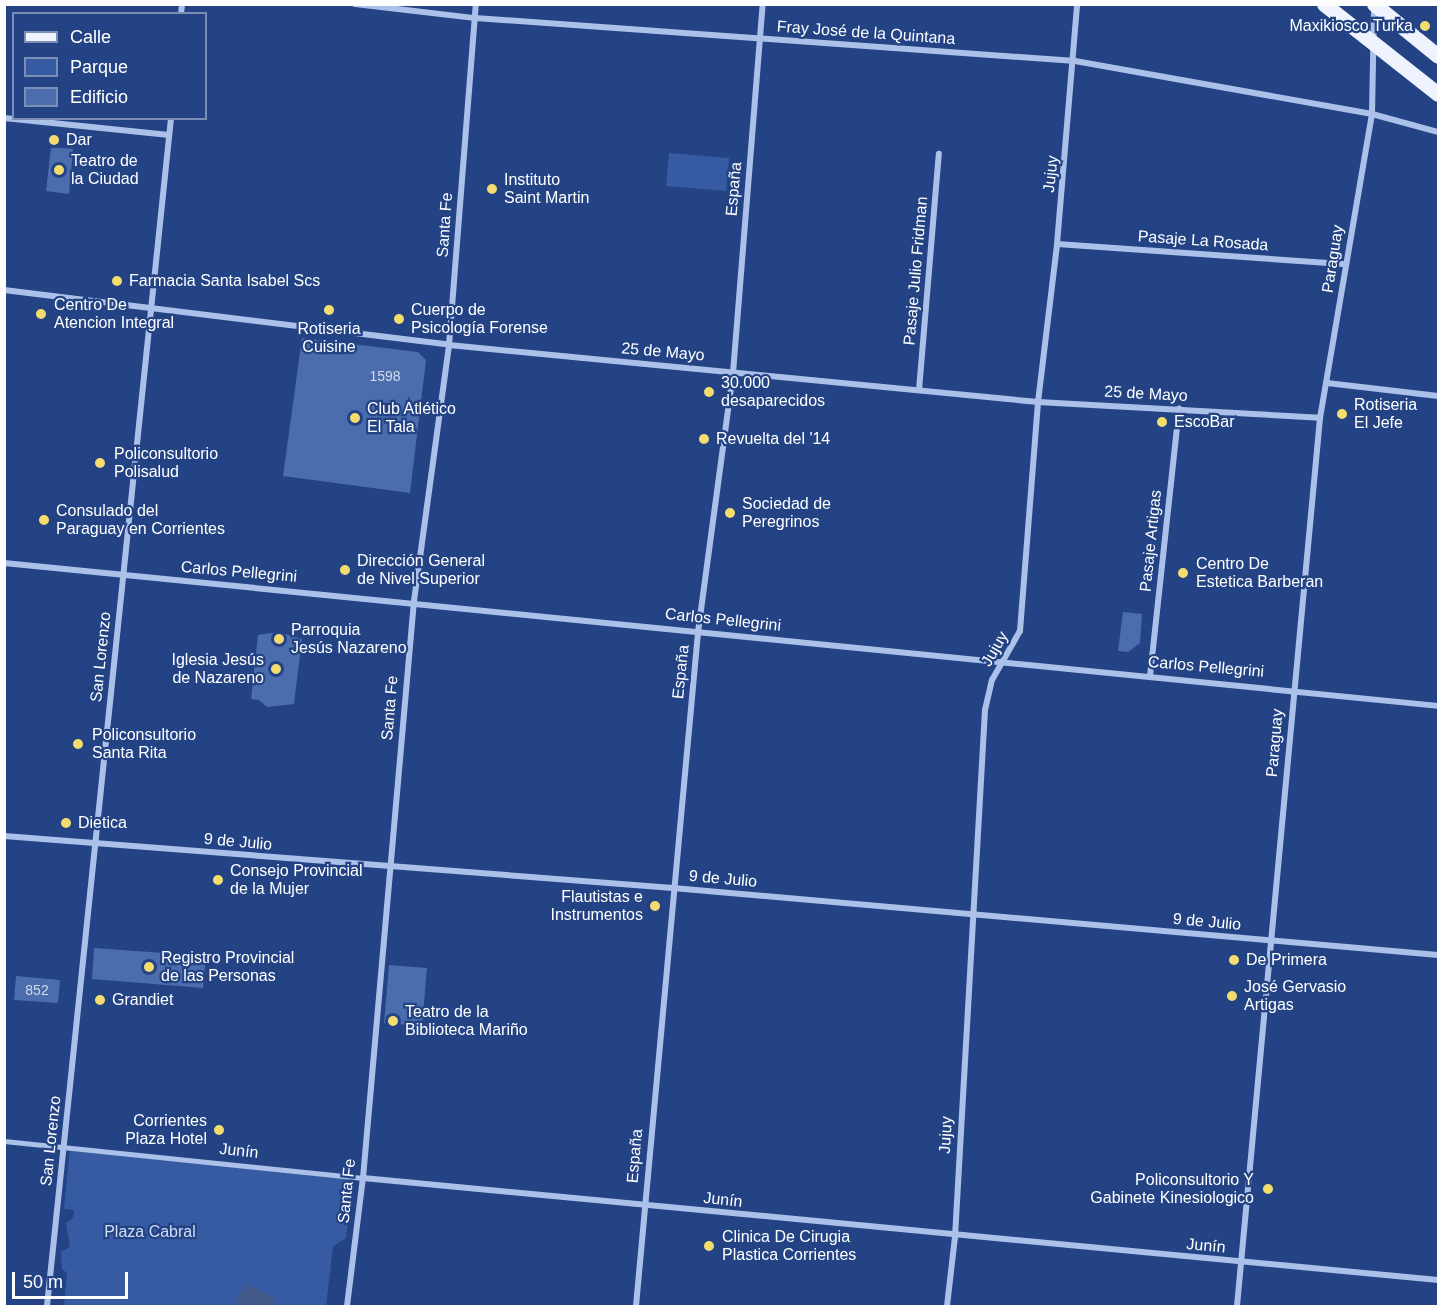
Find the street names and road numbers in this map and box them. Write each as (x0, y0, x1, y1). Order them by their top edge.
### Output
street label: Fray José de la Quintana (776, 17, 956, 49)
street label: Jujuy (1040, 154, 1062, 194)
street label: España (722, 161, 746, 217)
street label: Santa Fe (433, 192, 457, 258)
street label: Pasaje Julio Fridman (900, 196, 932, 346)
street label: Paraguay (1318, 224, 1348, 294)
street label: Pasaje La Rosada (1137, 227, 1269, 255)
street label: 25 de Mayo (621, 339, 705, 365)
street label: 25 de Mayo (1104, 382, 1188, 406)
street label: Pasaje Artigas (1136, 489, 1166, 593)
street label: Carlos Pellegrini (180, 557, 298, 587)
street label: Carlos Pellegrini (664, 604, 782, 636)
street label: San Lorenzo (87, 611, 115, 703)
street label: Jujuy (977, 628, 1013, 670)
street label: España (669, 644, 693, 700)
street label: Carlos Pellegrini (1147, 652, 1265, 682)
street label: Santa Fe (378, 675, 402, 741)
street label: Paraguay (1262, 708, 1288, 778)
street label: 9 de Julio (203, 829, 273, 855)
street label: 9 de Julio (688, 866, 758, 892)
street label: 9 de Julio (1172, 909, 1242, 935)
street label: San Lorenzo (37, 1095, 65, 1187)
street label: Jujuy (935, 1116, 957, 1154)
street label: España (623, 1128, 647, 1184)
street label: Junín (219, 1139, 259, 1163)
street label: Santa Fe (334, 1158, 360, 1224)
street label: Junín (703, 1188, 743, 1212)
street label: Junín (1186, 1235, 1226, 1257)

